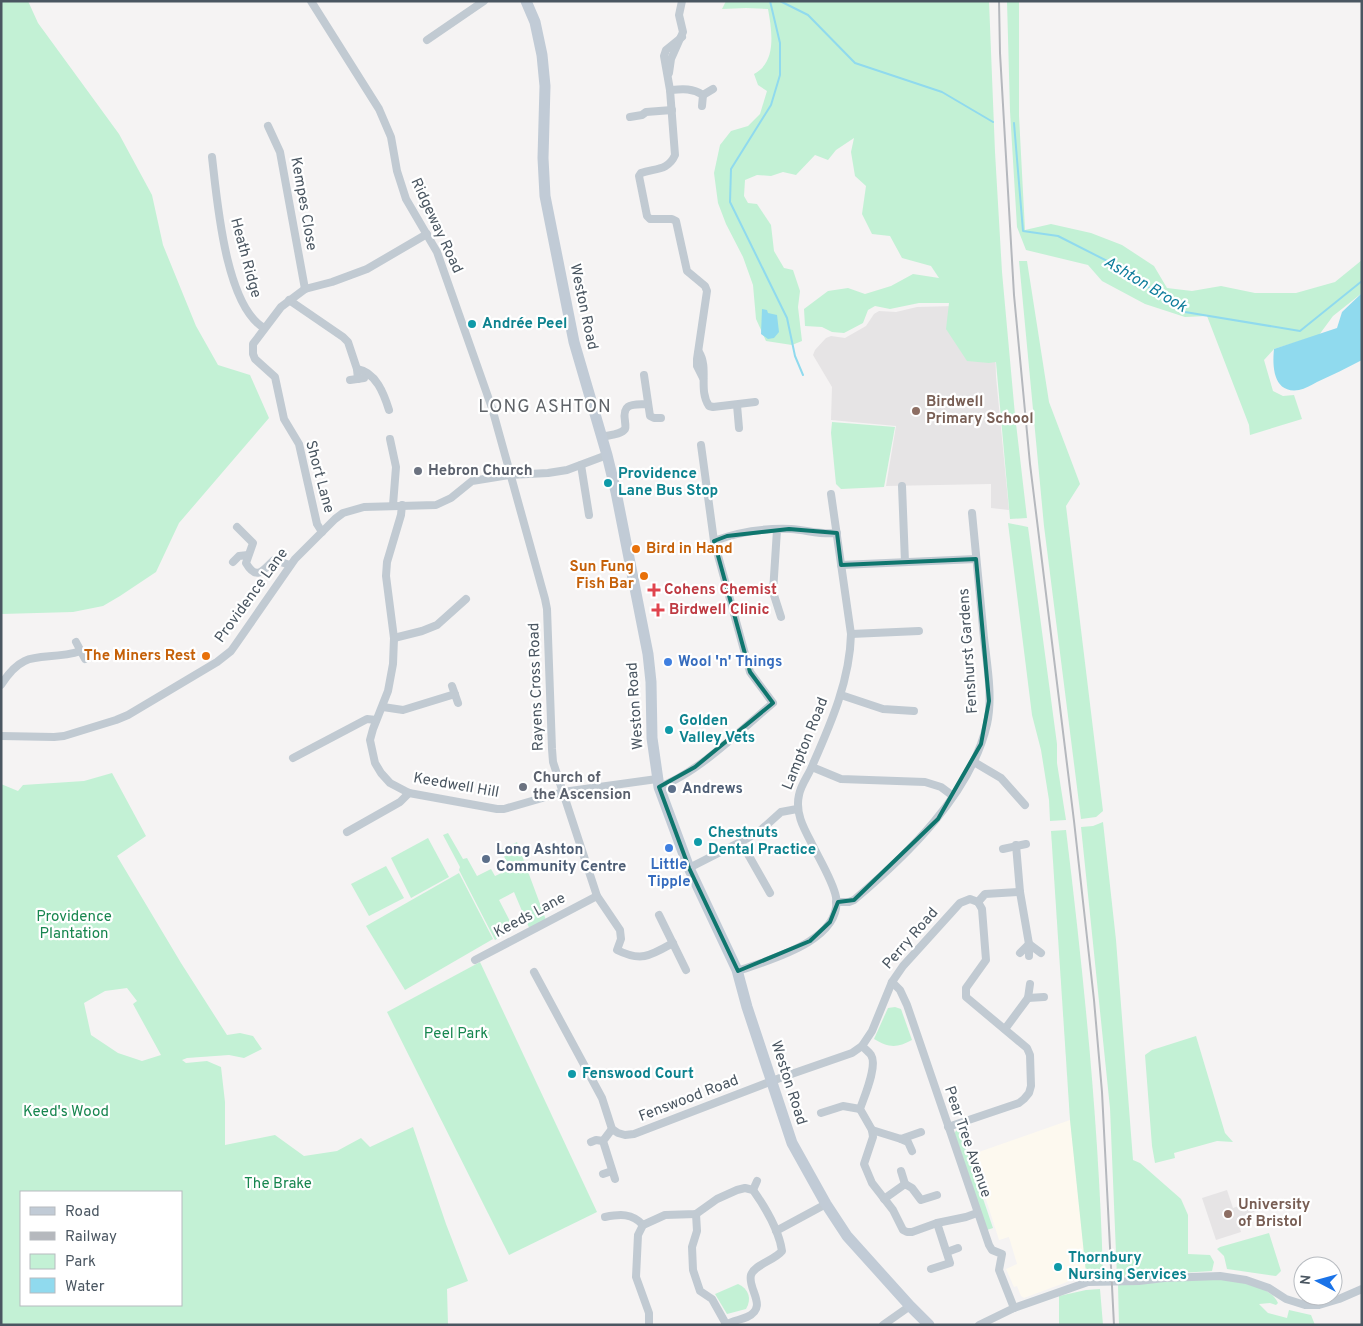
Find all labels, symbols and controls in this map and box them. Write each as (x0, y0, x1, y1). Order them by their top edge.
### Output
street label: Kempes Close (285, 156, 321, 252)
street label: Ridgeway Road (406, 175, 466, 277)
street label: Heath Ridge (225, 216, 265, 300)
water label: Ashton Brook (1100, 252, 1191, 318)
street label: Weston Road (565, 262, 601, 352)
place label: Andrée Peel (482, 315, 567, 334)
marker: Andrée Peel (466, 318, 478, 330)
place label: Birdwell Primary School (926, 393, 1034, 429)
district label: LONG ASHTON (478, 396, 612, 419)
marker: Birdwell Primary School (910, 405, 922, 417)
street label: Short Lane (300, 439, 338, 515)
place label: Hebron Church (428, 462, 533, 481)
marker: Hebron Church (412, 465, 424, 477)
place label: Providence Lane Bus Stop (618, 465, 718, 501)
marker: Providence Lane Bus Stop (602, 477, 614, 489)
place label: Bird in Hand (646, 540, 733, 559)
marker: Bird in Hand (630, 543, 642, 555)
street label: Providence Lane (211, 545, 293, 647)
place label: Sun Fung Fish Bar (569, 558, 635, 594)
marker: Sun Fung Fish Bar (638, 570, 650, 582)
place label: Cohens Chemist (664, 581, 777, 600)
marker: Cohens Chemist (648, 584, 660, 596)
street label: Fenshurst Gardens (955, 588, 983, 714)
place label: Birdwell Clinic (669, 601, 770, 620)
marker: Birdwell Clinic (651, 603, 665, 617)
street label: Rayens Cross Road (525, 622, 549, 752)
place label: The Miners Rest (84, 647, 196, 666)
marker: The Miners Rest (200, 650, 212, 662)
place label: Wool 'n' Things (678, 653, 782, 672)
marker: Wool 'n' Things (662, 656, 674, 668)
street label: Weston Road (623, 662, 649, 750)
street label: Lampton Road (779, 695, 833, 793)
place label: Golden Valley Vets (679, 712, 755, 748)
marker: Golden Valley Vets (663, 724, 675, 736)
street label: Keedwell Hill (412, 769, 500, 803)
place label: Church of the Ascension (533, 769, 631, 805)
place label: Andrews (682, 780, 743, 799)
marker: Church of the Ascension (517, 781, 529, 793)
marker: Andrews (666, 783, 678, 795)
place label: Chestnuts Dental Practice (708, 824, 816, 860)
marker: Chestnuts Dental Practice (692, 836, 704, 848)
place label: Long Ashton Community Centre (496, 841, 626, 877)
marker: Little Tipple (663, 842, 675, 854)
marker: Long Ashton Community Centre (480, 853, 492, 865)
place label: Little Tipple (647, 856, 691, 892)
street label: Keeds Lane (491, 889, 569, 943)
street label: Perry Road (879, 904, 943, 974)
park label: Providence Plantation (36, 908, 112, 944)
park label: Peel Park (424, 1025, 488, 1044)
street label: Weston Road (765, 1038, 811, 1128)
place label: Fenswood Court (582, 1065, 694, 1084)
marker: Fenswood Court (566, 1068, 578, 1080)
street label: Fenswood Road (636, 1071, 742, 1127)
street label: Pear Tree Avenue (939, 1084, 995, 1200)
park label: Keed's Wood (23, 1103, 109, 1122)
park label: The Brake (244, 1175, 312, 1194)
legend (20, 1191, 182, 1306)
place label: University of Bristol (1238, 1196, 1311, 1232)
text: Road (65, 1203, 100, 1222)
marker: University of Bristol (1222, 1208, 1234, 1220)
text: Railway (65, 1228, 117, 1247)
place label: Thornbury Nursing Services (1068, 1249, 1187, 1285)
text: Park (65, 1253, 96, 1272)
north arrow (1293, 1256, 1343, 1306)
marker: Thornbury Nursing Services (1052, 1261, 1064, 1273)
text: N (1298, 1274, 1316, 1286)
text: Water (65, 1278, 105, 1297)

